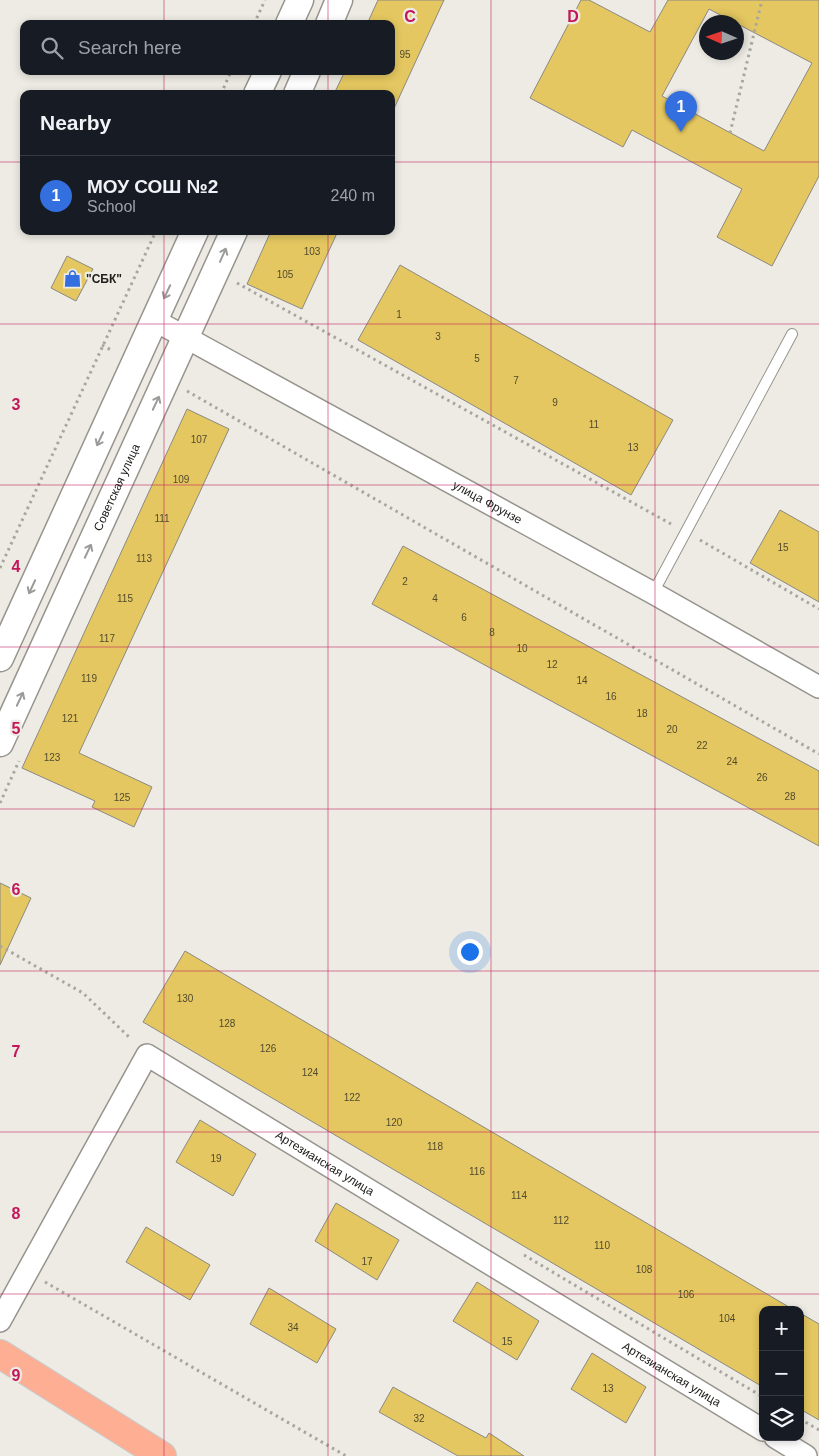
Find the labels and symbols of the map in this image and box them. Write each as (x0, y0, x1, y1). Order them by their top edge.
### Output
text: C (404, 8, 416, 25)
text: D (567, 8, 579, 25)
north arrow (699, 15, 744, 60)
house number: 95 (399, 49, 411, 60)
pin: 1 (665, 91, 697, 132)
house number: 103 (304, 246, 321, 257)
one-way arrow (219, 248, 229, 263)
shop icon: "СБК" (62, 269, 82, 289)
house number: 105 (277, 269, 294, 280)
place label: "СБК" (86, 272, 122, 286)
one-way arrow (162, 284, 172, 299)
house number: 1 (396, 309, 402, 320)
house number: 3 (435, 331, 441, 342)
house number: 5 (474, 353, 480, 364)
house number: 7 (513, 375, 519, 386)
text: 3 (12, 396, 21, 413)
one-way arrow (151, 396, 161, 411)
house number: 9 (552, 397, 558, 408)
house number: 11 (589, 419, 600, 430)
one-way arrow (94, 431, 104, 446)
house number: 107 (191, 434, 208, 445)
street label: Советская улица (91, 441, 143, 533)
house number: 13 (627, 442, 639, 453)
house number: 109 (173, 474, 190, 485)
street label: улица Фрунзе (450, 478, 525, 527)
house number: 111 (154, 513, 170, 524)
house number: 15 (777, 542, 789, 553)
one-way arrow (84, 544, 93, 559)
house number: 113 (136, 553, 152, 564)
text: 4 (12, 558, 21, 575)
house number: 2 (402, 576, 408, 587)
one-way arrow (27, 579, 37, 594)
house number: 115 (117, 593, 133, 604)
house number: 4 (432, 593, 438, 604)
house number: 6 (461, 612, 467, 623)
house number: 8 (489, 627, 495, 638)
house number: 117 (99, 633, 115, 644)
house number: 10 (516, 643, 528, 654)
house number: 12 (546, 659, 558, 670)
house number: 119 (81, 673, 97, 684)
house number: 14 (576, 675, 588, 686)
house number: 16 (605, 691, 617, 702)
one-way arrow (16, 692, 26, 707)
house number: 18 (636, 708, 648, 719)
house number: 121 (62, 713, 79, 724)
text: 5 (12, 720, 21, 737)
house number: 20 (666, 724, 678, 735)
house number: 22 (696, 740, 708, 751)
house number: 123 (44, 752, 61, 763)
house number: 24 (726, 756, 738, 767)
house number: 26 (756, 772, 768, 783)
house number: 28 (784, 791, 796, 802)
house number: 125 (114, 792, 131, 803)
text: 6 (12, 881, 21, 898)
your location (457, 939, 483, 965)
house number: 130 (177, 993, 194, 1004)
house number: 128 (219, 1018, 236, 1029)
text: 7 (12, 1043, 21, 1060)
house number: 126 (260, 1043, 277, 1054)
house number: 124 (302, 1067, 319, 1078)
house number: 122 (344, 1092, 361, 1103)
house number: 120 (386, 1117, 403, 1128)
street label: Артезианская улица (273, 1128, 377, 1199)
house number: 118 (427, 1141, 443, 1152)
house number: 19 (210, 1153, 222, 1164)
house number: 116 (469, 1166, 485, 1177)
house number: 114 (511, 1190, 527, 1201)
text: 8 (12, 1205, 21, 1222)
house number: 112 (553, 1215, 569, 1226)
house number: 110 (594, 1240, 610, 1251)
house number: 17 (361, 1256, 373, 1267)
house number: 108 (636, 1264, 653, 1275)
house number: 106 (678, 1289, 695, 1300)
house number: 104 (719, 1313, 736, 1324)
house number: 34 (287, 1322, 299, 1333)
house number: 15 (501, 1336, 513, 1347)
street label: Артезианская улица (620, 1339, 724, 1410)
text: 9 (12, 1367, 21, 1384)
house number: 13 (602, 1383, 614, 1394)
house number: 32 (413, 1413, 425, 1424)

